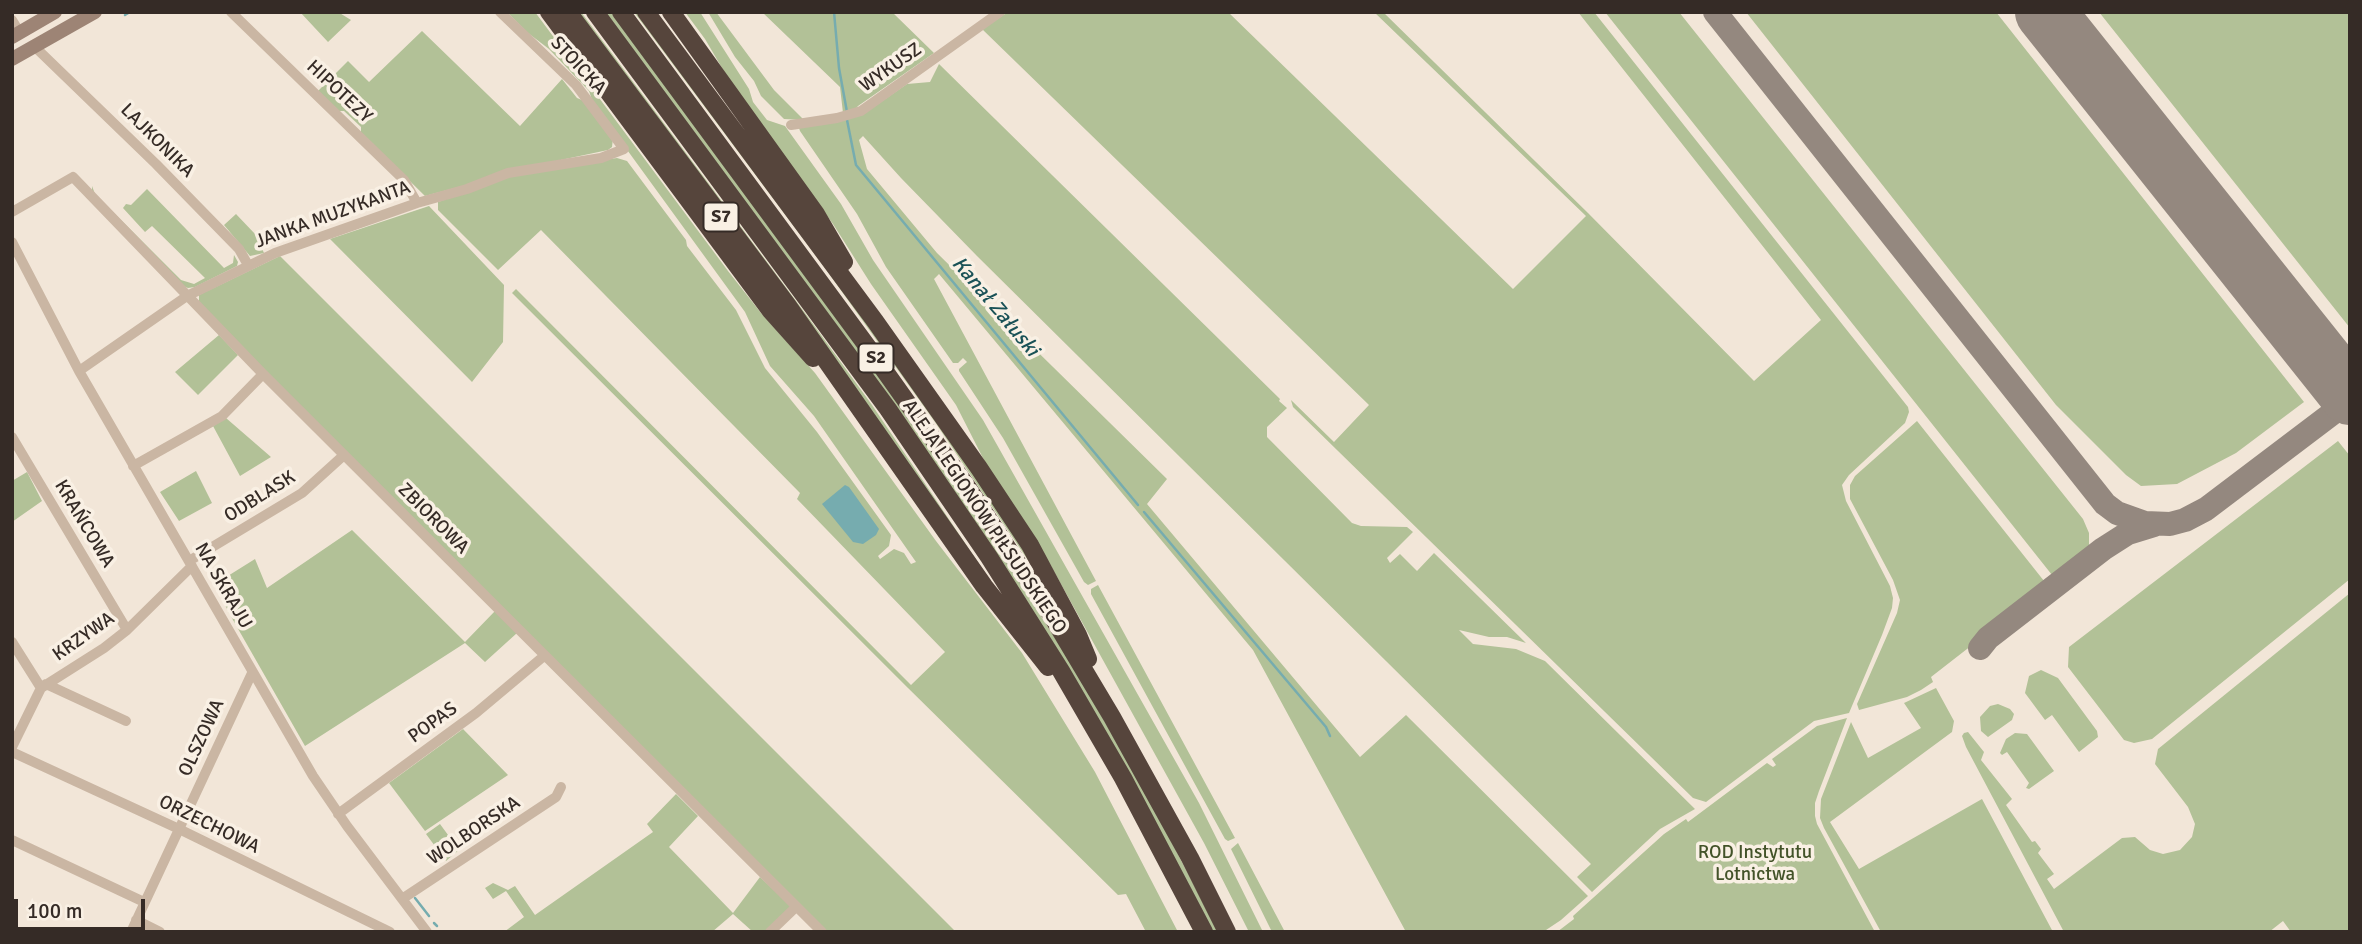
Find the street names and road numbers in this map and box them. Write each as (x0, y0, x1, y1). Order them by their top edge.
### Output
street label: STOICKA (545, 32, 611, 100)
street label: WYKUSZ (856, 38, 926, 98)
street label: HIPOTEZY (301, 56, 377, 128)
street label: LAJKONIKA (115, 99, 199, 183)
street label: JANKA MUZYKANTA (252, 176, 414, 254)
road number: S7 (704, 202, 738, 232)
road number: S2 (858, 344, 894, 372)
street label: ALEJA LEGIONÓW PIŁSUDSKIEGO (897, 396, 1071, 638)
street label: ODBLASK (220, 466, 300, 528)
street label: KRAŃCOWA (49, 476, 119, 572)
street label: ZBIOROWA (393, 479, 473, 559)
street label: NA SKRAJU (189, 539, 257, 633)
street label: KRZYWA (49, 608, 119, 666)
street label: OLSZOWA (174, 696, 230, 780)
street label: POPAS (404, 698, 462, 748)
street label: ORZECHOWA (155, 791, 263, 859)
street label: WOLBORSKA (423, 792, 525, 870)

